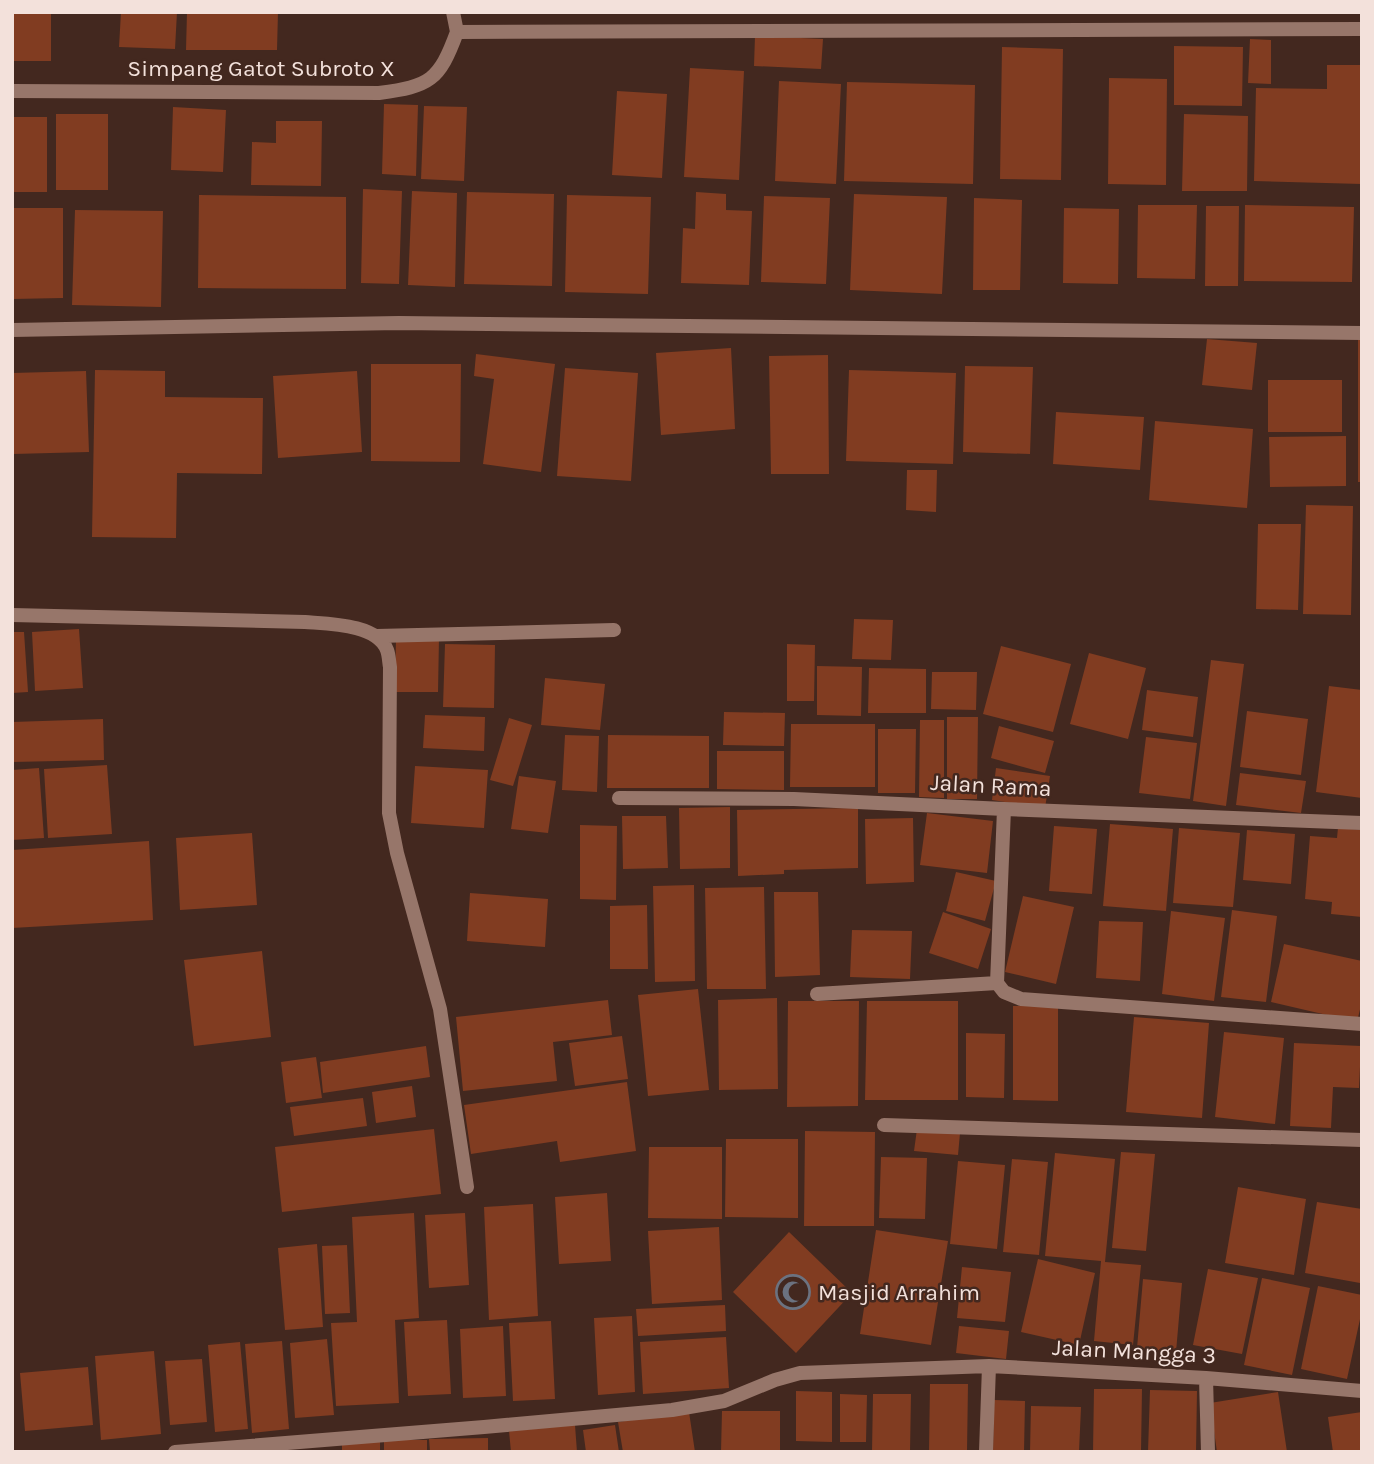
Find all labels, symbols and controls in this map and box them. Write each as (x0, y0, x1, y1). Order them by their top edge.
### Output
street label: Simpang Gatot Subroto X (127, 55, 395, 82)
street label: Jalan Rama (930, 769, 1052, 802)
mosque icon: Masjid Arrahim (774, 1273, 812, 1311)
place label: Masjid Arrahim (818, 1279, 980, 1306)
street label: Jalan Mangga 3 (1051, 1334, 1217, 1369)

